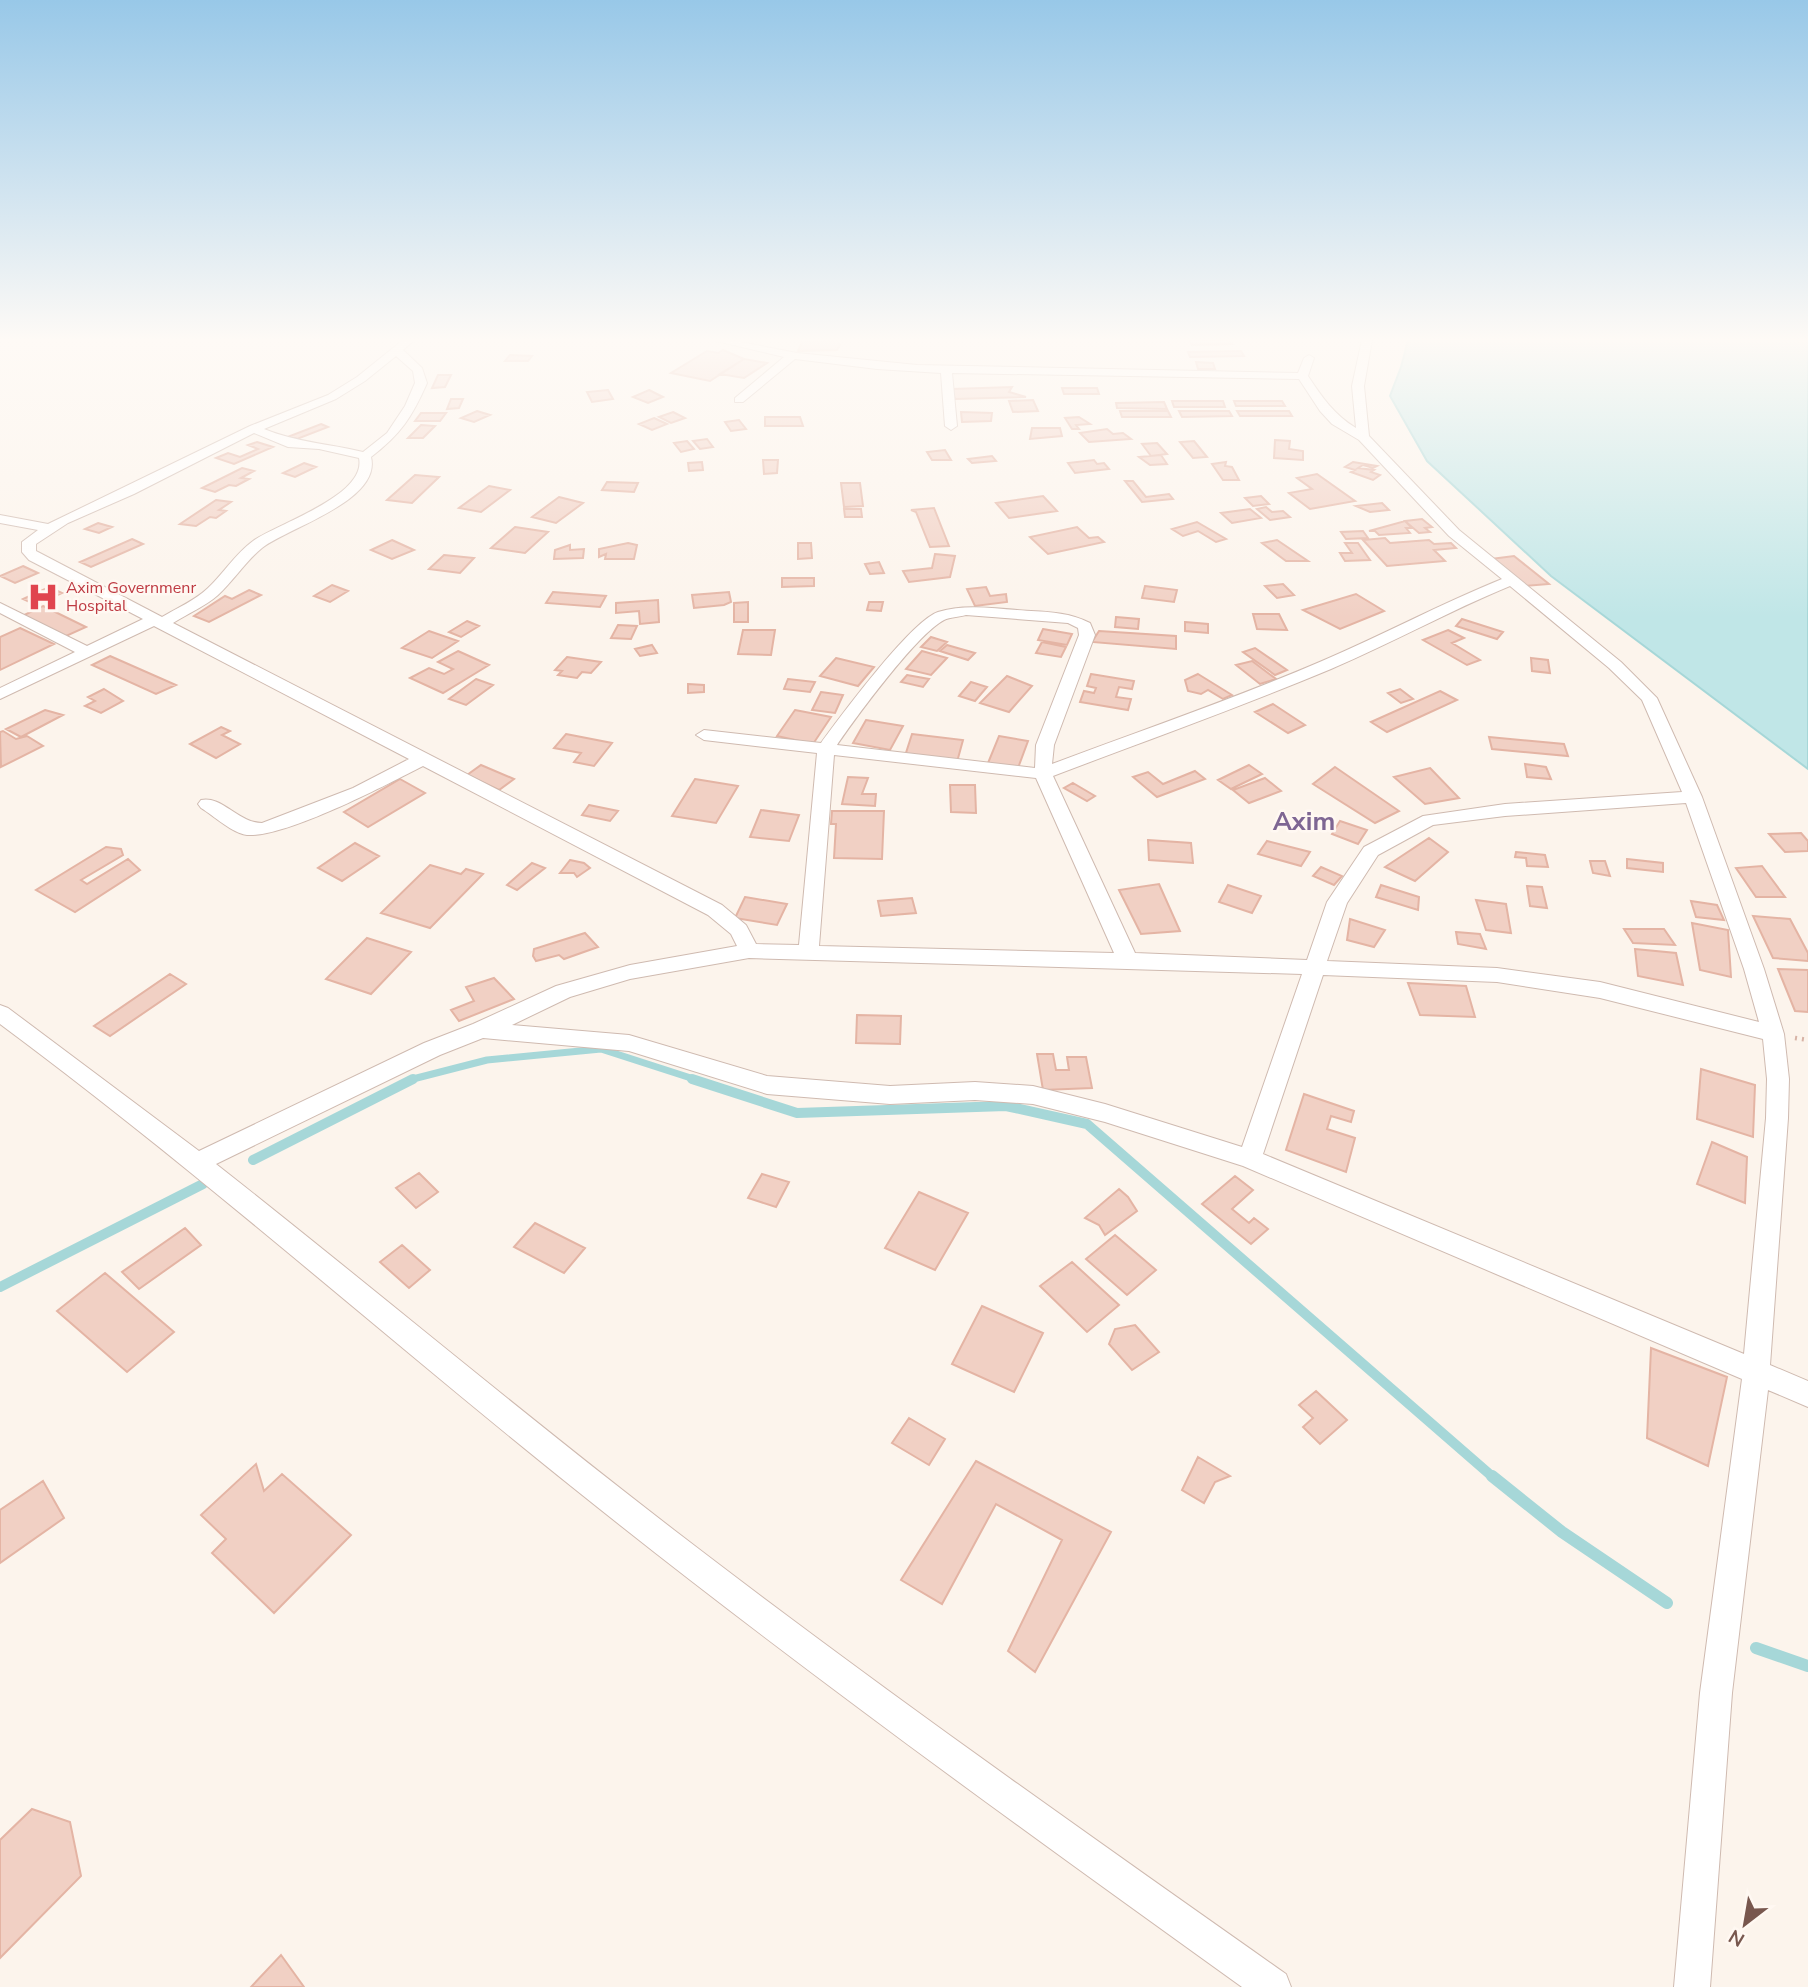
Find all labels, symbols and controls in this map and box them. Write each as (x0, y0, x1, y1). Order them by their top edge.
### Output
place label: Axim Governmenr Hospital (66, 577, 196, 617)
hospital icon: Axim Governmenr Hospital (26, 580, 60, 614)
district label: Axim (1273, 804, 1335, 839)
north arrow (1710, 1889, 1780, 1959)
text: N (1724, 1923, 1750, 1953)

